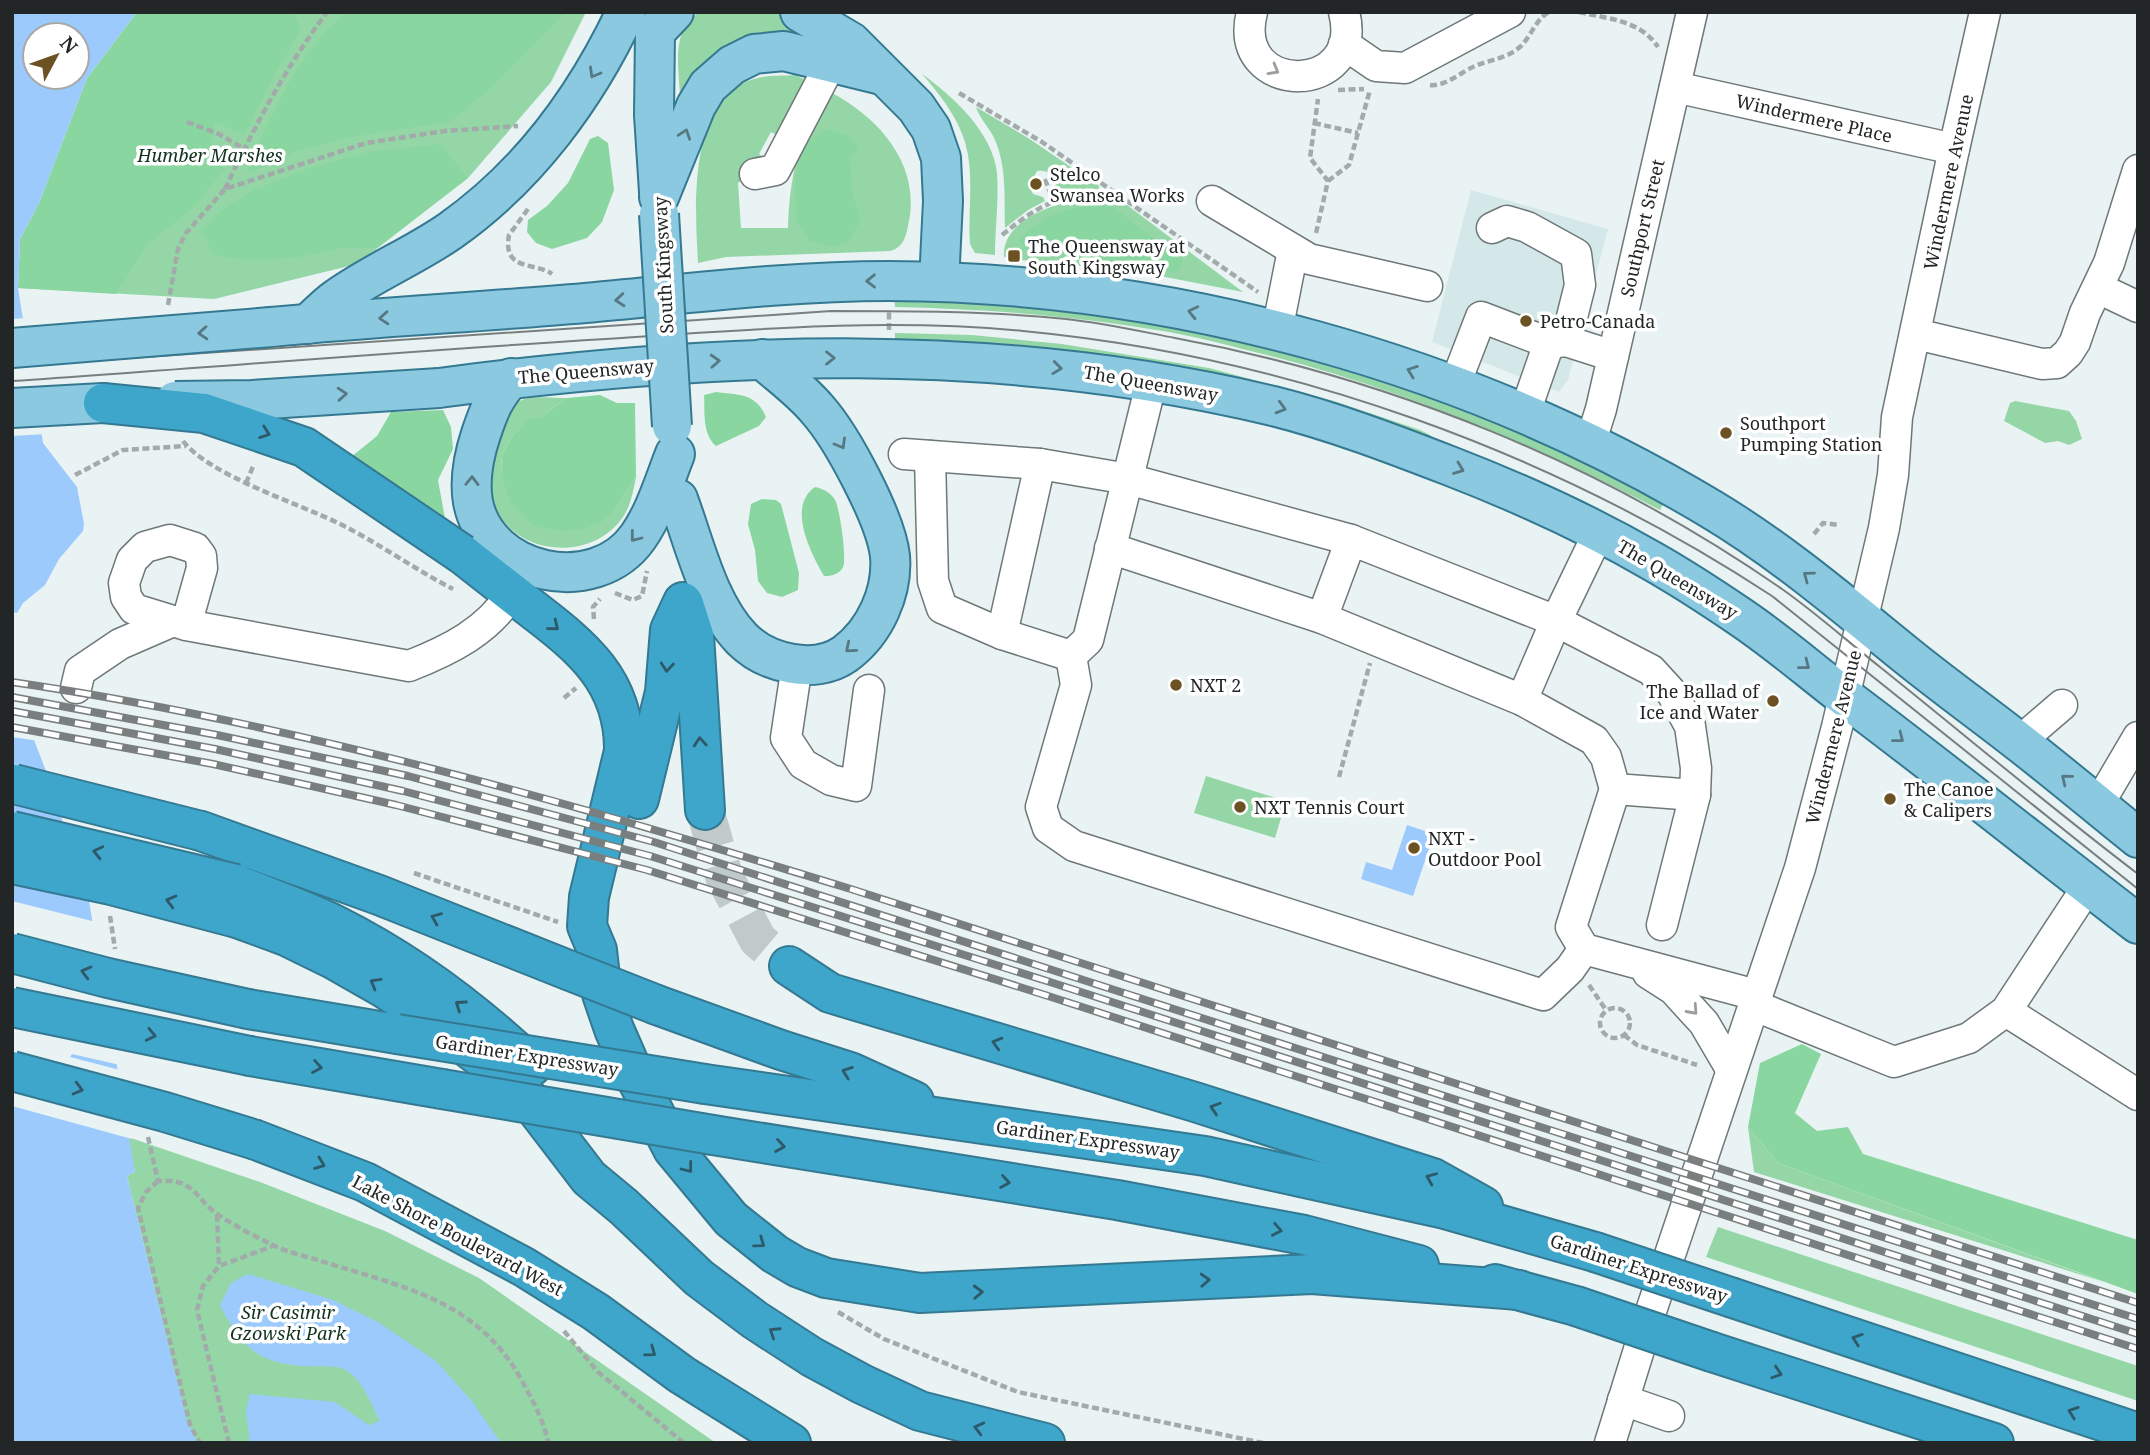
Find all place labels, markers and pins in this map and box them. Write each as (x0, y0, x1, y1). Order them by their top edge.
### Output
place label: Stelco Swansea Works (1050, 162, 1185, 207)
marker: Stelco Swansea Works (1028, 176, 1044, 192)
place label: The Queensway at South Kingsway (1028, 234, 1185, 279)
marker: The Queensway at South Kingsway (1006, 248, 1022, 264)
place label: Petro-Canada (1540, 309, 1655, 333)
marker: Petro-Canada (1518, 313, 1534, 329)
place label: Southport Pumping Station (1740, 411, 1883, 456)
marker: Southport Pumping Station (1718, 425, 1734, 441)
place label: NXT 2 (1190, 673, 1241, 697)
marker: NXT 2 (1168, 677, 1184, 693)
place label: The Ballad of Ice and Water (1640, 679, 1760, 724)
marker: The Ballad of Ice and Water (1765, 693, 1781, 709)
place label: The Canoe & Calipers (1904, 777, 1994, 822)
marker: The Canoe & Calipers (1882, 791, 1898, 807)
place label: NXT Tennis Court (1254, 795, 1405, 819)
marker: NXT Tennis Court (1232, 799, 1248, 815)
place label: NXT - Outdoor Pool (1428, 826, 1542, 871)
marker: NXT - Outdoor Pool (1406, 840, 1422, 856)

